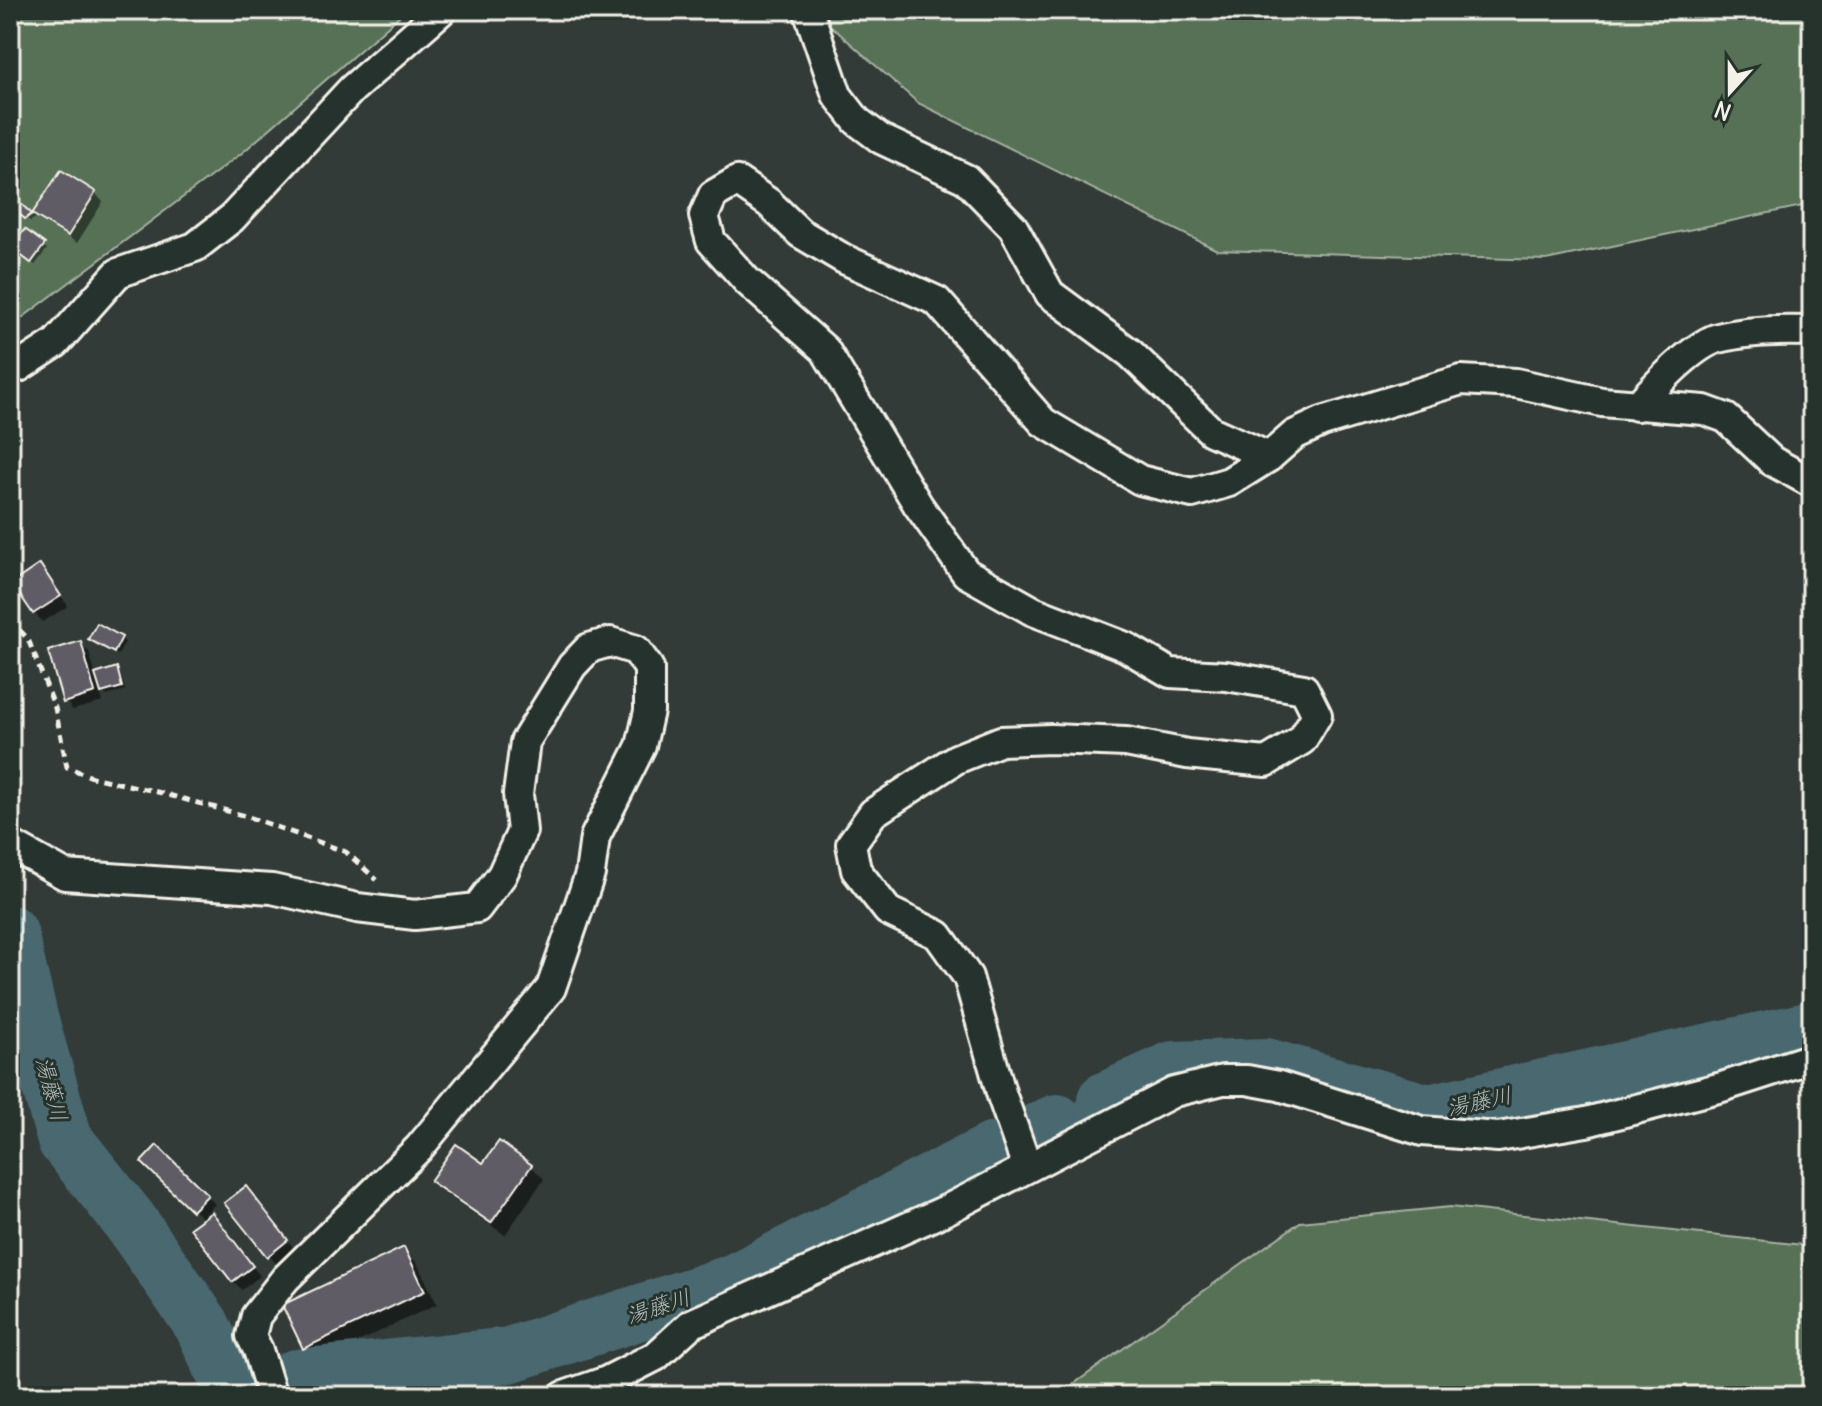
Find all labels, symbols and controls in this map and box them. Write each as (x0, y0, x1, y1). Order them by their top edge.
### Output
north arrow (1690, 52, 1770, 132)
text: N (1711, 95, 1735, 126)
water label: 湯藤川 (30, 1053, 74, 1125)
water label: 湯藤川 (1444, 1080, 1514, 1122)
water label: 湯藤川 (622, 1282, 694, 1330)

